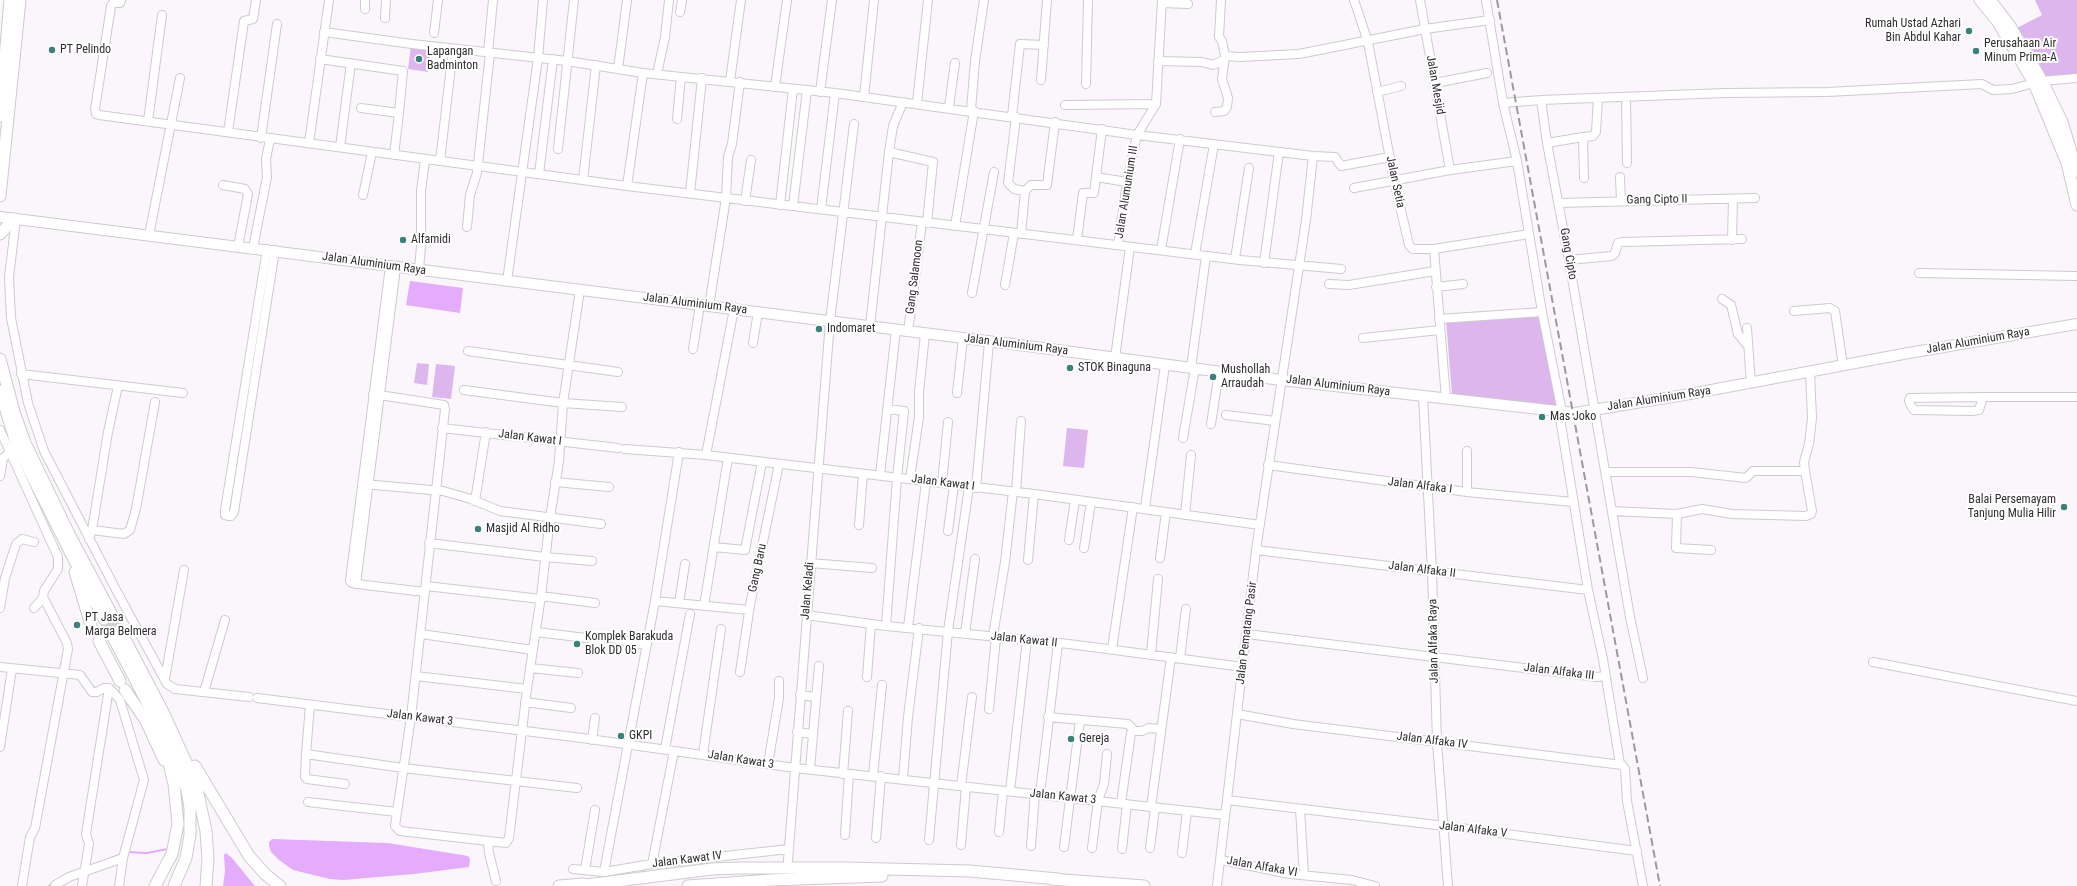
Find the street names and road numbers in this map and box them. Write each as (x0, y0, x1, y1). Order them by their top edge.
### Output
street label: Jalan Mesjid (1423, 54, 1447, 116)
street label: Jalan Alumunium III (1113, 144, 1141, 240)
street label: Jalan Setia (1382, 155, 1408, 209)
street label: Gang Cipto II (1626, 192, 1688, 208)
street label: Gang Cipto (1556, 227, 1580, 281)
street label: Gang Salamoon (903, 239, 927, 315)
street label: Jalan Aluminium Raya (321, 250, 427, 278)
street label: Jalan Aluminium Raya (642, 290, 748, 318)
street label: Jalan Aluminium Raya (1925, 325, 2031, 357)
street label: Jalan Aluminium Raya (963, 331, 1069, 359)
street label: Jalan Aluminium Raya (1285, 372, 1391, 400)
street label: Jalan Aluminium Raya (1606, 384, 1712, 414)
street label: Jalan Kawat I (497, 427, 563, 449)
street label: Jalan Kawat I (910, 472, 976, 494)
street label: Jalan Alfaka I (1387, 475, 1453, 497)
street label: Gang Baru (746, 543, 770, 593)
street label: Jalan Alfaka II (1388, 559, 1456, 581)
street label: Jalan Keladi (798, 562, 818, 620)
street label: Jalan Pematang Pasir (1234, 581, 1260, 685)
street label: Jalan Alfaka Raya (1426, 599, 1442, 683)
street label: Jalan Kawat II (990, 629, 1058, 651)
street label: Jalan Alfaka III (1523, 661, 1595, 683)
street label: Jalan Kawat 3 (386, 707, 454, 729)
street label: Jalan Alfaka IV (1396, 729, 1468, 753)
street label: Jalan Kawat 3 (707, 748, 775, 772)
street label: Jalan Kawat 3 (1029, 786, 1097, 808)
street label: Jalan Alfaka V (1438, 819, 1508, 841)
street label: Jalan Kawat IV (651, 849, 723, 871)
street label: Jalan Alfaka VI (1226, 854, 1298, 880)

